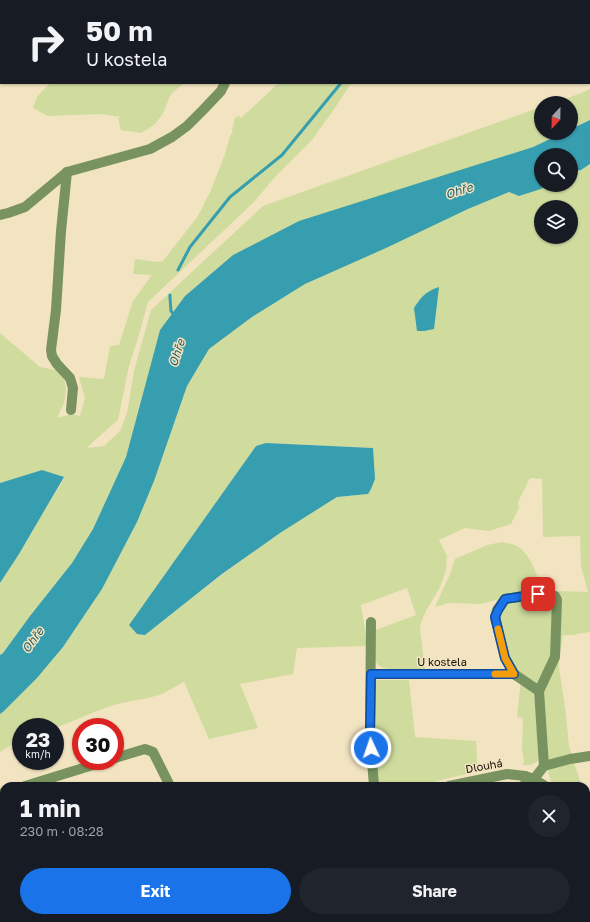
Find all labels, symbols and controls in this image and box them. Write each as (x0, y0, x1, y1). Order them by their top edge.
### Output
text: 50 m (86, 14, 153, 47)
icon: right (20, 16, 72, 68)
text: U kostela (86, 48, 167, 70)
north arrow (534, 96, 578, 140)
map controls (534, 96, 578, 244)
button: search (534, 148, 578, 192)
water label: Ohře (443, 179, 475, 202)
button: layers (534, 200, 578, 244)
water label: Ohře (165, 336, 188, 368)
pin (521, 577, 555, 611)
icon: arrive (527, 583, 549, 605)
water label: Ohře (18, 623, 47, 655)
street label: U kostela (417, 655, 467, 668)
speed limit sign: 30 (72, 718, 124, 770)
text: 23 (26, 727, 50, 751)
position arrow (350, 727, 392, 769)
text: km/h (25, 748, 51, 760)
street label: Dlouhá (464, 756, 503, 775)
text: 1 min (20, 793, 80, 822)
button: close (528, 795, 570, 837)
text: 230 m · 08:28 (20, 823, 104, 839)
button: Exit (20, 868, 291, 914)
button: Share (299, 868, 570, 914)

